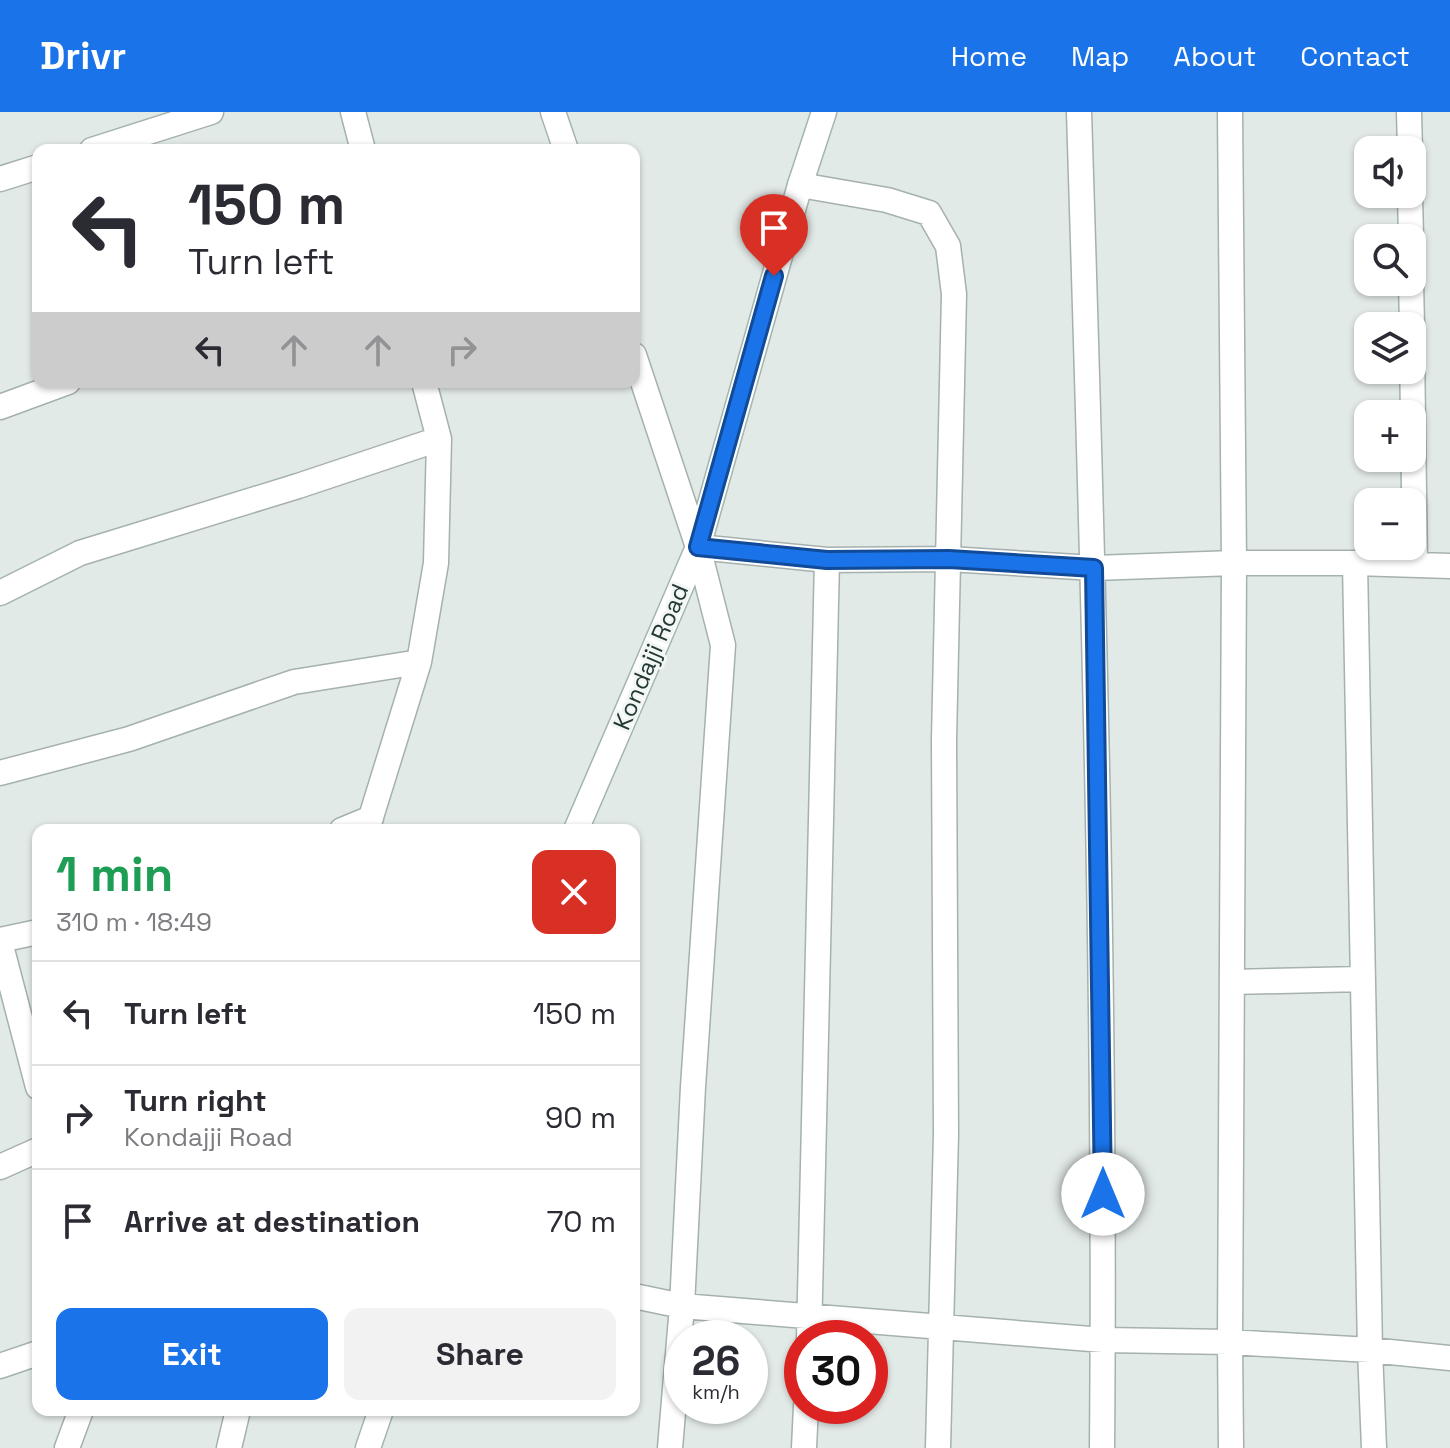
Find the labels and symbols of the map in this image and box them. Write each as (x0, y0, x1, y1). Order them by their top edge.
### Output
pin (740, 194, 808, 276)
street label: Kondajji Road (606, 579, 695, 735)
position arrow (1061, 1152, 1145, 1236)
speed limit sign: 30 (784, 1320, 888, 1424)

